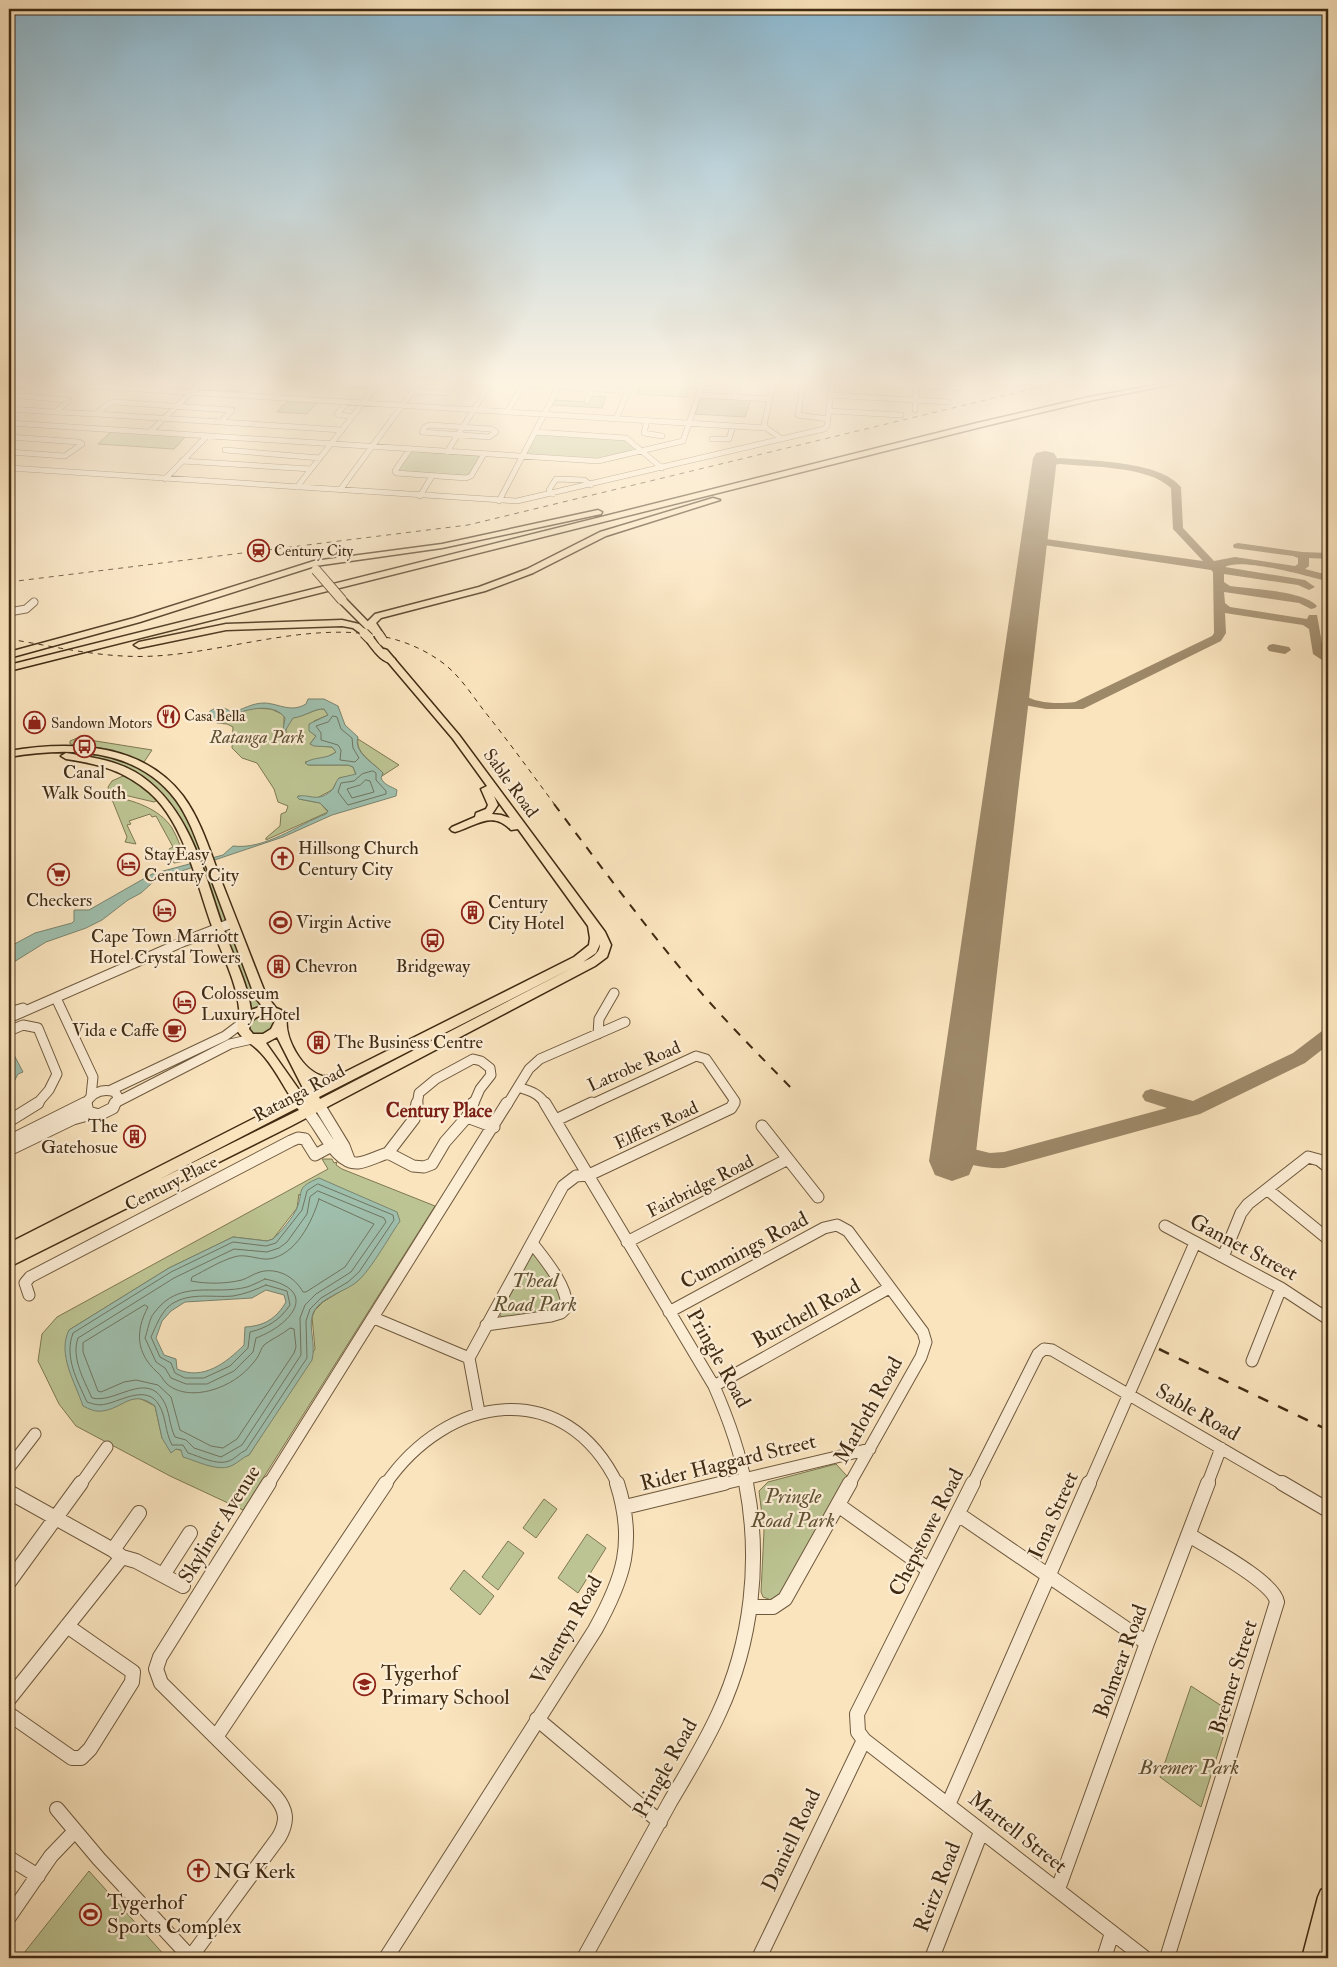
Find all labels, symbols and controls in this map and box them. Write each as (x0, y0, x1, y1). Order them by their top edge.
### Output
station icon: Century City (246, 539, 270, 563)
place label: Century City (274, 542, 354, 561)
restaurant icon: Casa Bella (156, 704, 180, 728)
place label: Casa Bella (184, 707, 246, 726)
shop icon: Sandown Motors (23, 711, 47, 735)
place label: Sandown Motors (51, 714, 152, 733)
park label: Ratanga Park (209, 726, 304, 749)
bus stop icon: Canal Walk South (72, 735, 96, 759)
street label: Sable Road (478, 744, 543, 822)
place label: Canal Walk South (41, 761, 127, 805)
place label: Hillsong Church Century City (298, 837, 419, 881)
place label: StayEasy Century City (144, 843, 240, 887)
church icon: Hillsong Church Century City (270, 846, 294, 870)
hotel icon: StayEasy Century City (116, 852, 140, 876)
supermarket icon: Checkers (47, 863, 71, 887)
place label: Checkers (26, 889, 92, 912)
place label: Century City Hotel (488, 891, 565, 935)
hotel icon: Cape Town Marriott Hotel Crystal Towers (153, 899, 177, 923)
building icon: Century City Hotel (460, 900, 484, 924)
sports icon: Virgin Active (268, 910, 292, 934)
place label: Virgin Active (296, 911, 392, 934)
place label: Cape Town Marriott Hotel Crystal Towers (89, 925, 241, 969)
bus stop icon: Bridgeway (421, 929, 445, 953)
building icon: Chevron (267, 954, 291, 978)
place label: Chevron (295, 955, 358, 978)
place label: Bridgeway (396, 955, 471, 978)
place label: Colosseum Luxury Hotel (201, 982, 301, 1026)
hotel icon: Colosseum Luxury Hotel (173, 991, 197, 1015)
cafe icon: Vida e Caffe (163, 1018, 187, 1042)
place label: Vida e Caffe (72, 1019, 159, 1042)
building icon: The Business Centre (306, 1030, 330, 1054)
place label: The Business Centre (334, 1031, 483, 1054)
street label: Latrobe Road (584, 1036, 684, 1097)
street label: Ratanga Road (249, 1060, 349, 1127)
street label: Elffers Road (611, 1096, 702, 1155)
district label: Century Place (386, 1099, 492, 1124)
place label: The Gatehosue (41, 1115, 118, 1159)
building icon: The Gatehosue (122, 1124, 146, 1148)
street label: Century Place (121, 1150, 222, 1217)
street label: Fairbridge Road (643, 1150, 757, 1223)
street label: Cummings Road (676, 1205, 813, 1295)
street label: Gannet Street (1185, 1208, 1303, 1287)
park label: Theal Road Park (492, 1267, 577, 1318)
street label: Burchell Road (747, 1272, 866, 1354)
street label: Pringle Road (680, 1304, 757, 1413)
street label: Marloth Road (828, 1351, 909, 1468)
street label: Sable Road (1151, 1378, 1245, 1448)
street label: Rider Haggard Street (637, 1428, 819, 1497)
street label: Skyliner Avenue (172, 1460, 267, 1588)
street label: Chepstowe Road (883, 1463, 970, 1601)
street label: Iona Street (1022, 1467, 1085, 1563)
park label: Pringle Road Park (750, 1483, 835, 1534)
street label: Valentyn Road (524, 1570, 609, 1690)
street label: Bolmear Road (1087, 1600, 1154, 1722)
street label: Bremer Street (1203, 1617, 1264, 1738)
place label: Tygerhof Primary School (381, 1660, 510, 1711)
school or university icon: Tygerhof Primary School (353, 1673, 377, 1697)
street label: Pringle Road (627, 1713, 704, 1822)
park label: Bremer Park (1138, 1754, 1239, 1781)
street label: Daniell Road (756, 1784, 827, 1896)
street label: Martell Street (963, 1785, 1073, 1879)
street label: Reitz Road (908, 1838, 967, 1936)
place label: NG Kerk (214, 1858, 296, 1885)
church icon: NG Kerk (186, 1859, 210, 1883)
place label: Tygerhof Sports Complex (107, 1889, 242, 1940)
sports icon: Tygerhof Sports Complex (79, 1902, 103, 1926)

